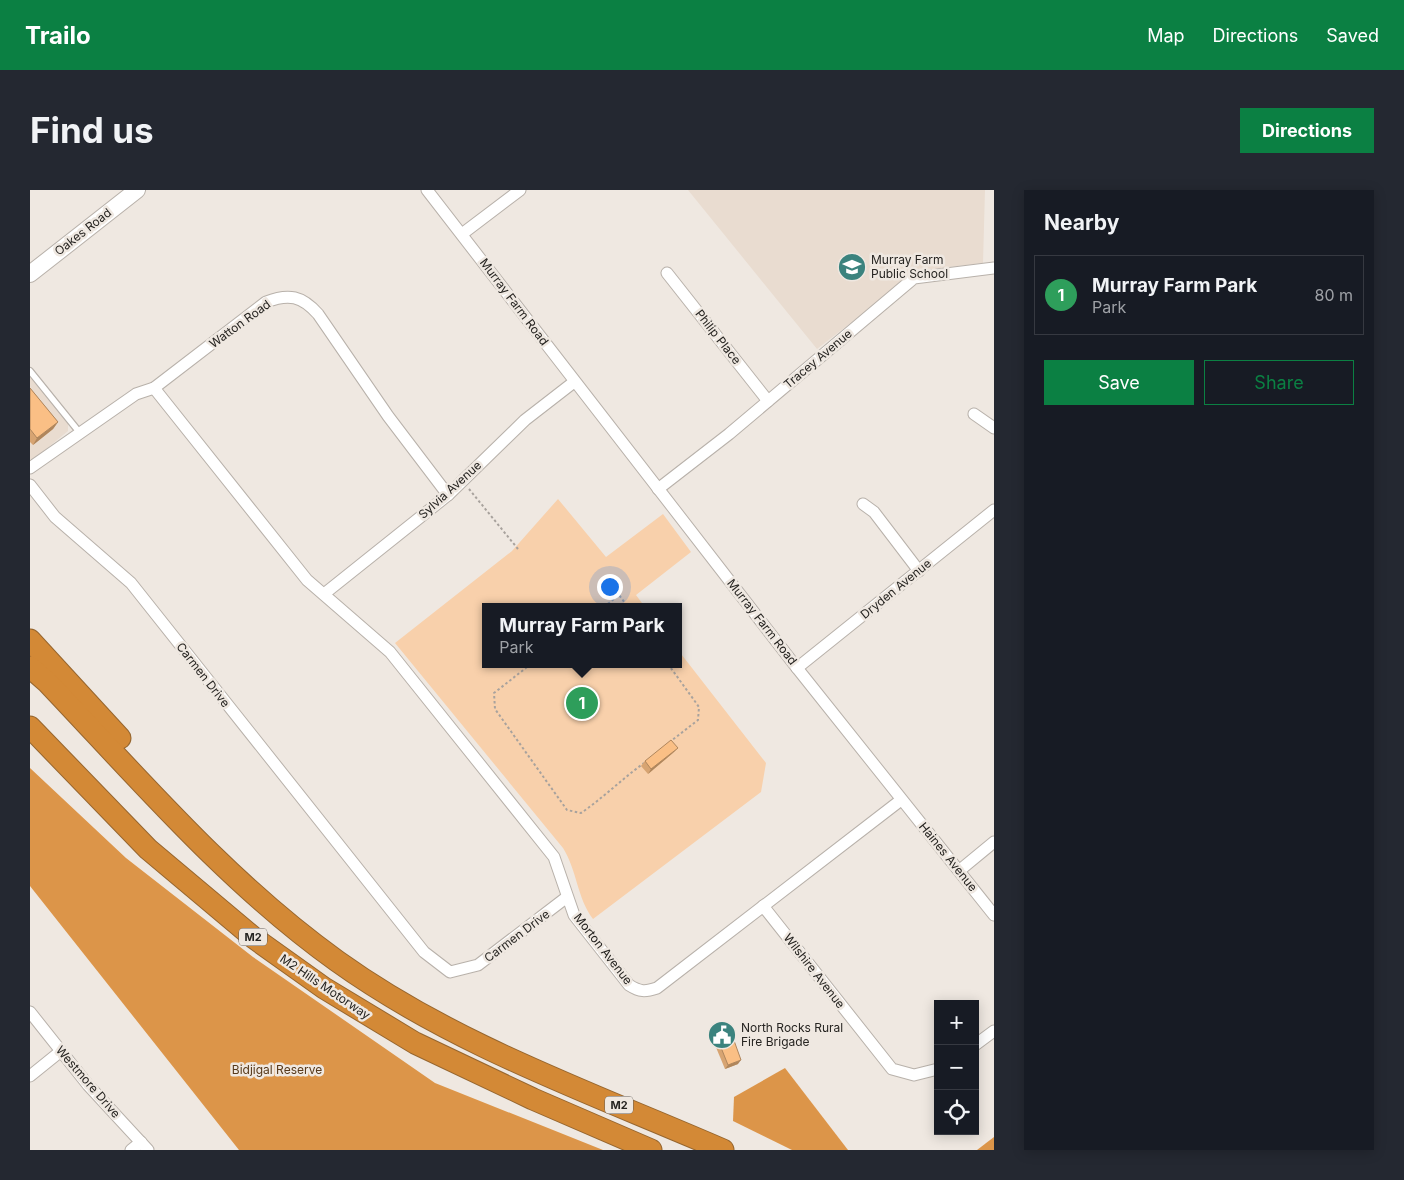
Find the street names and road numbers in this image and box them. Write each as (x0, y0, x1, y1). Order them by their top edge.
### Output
street label: Oakes Road (51, 205, 114, 258)
street label: Murray Farm Road (477, 255, 552, 348)
street label: Watton Road (206, 296, 273, 351)
street label: Philip Place (692, 306, 744, 367)
street label: Tracey Avenue (781, 326, 855, 391)
street label: Sylvia Avenue (415, 457, 484, 522)
street label: Dryden Avenue (857, 555, 934, 622)
street label: Murray Farm Road (724, 576, 801, 668)
street label: Carmen Drive (173, 639, 233, 710)
street label: Haines Avenue (916, 819, 981, 894)
street label: Carmen Drive (481, 906, 552, 965)
street label: Morton Avenue (571, 910, 636, 987)
road number: M2 (239, 929, 267, 946)
street label: Wilshire Avenue (781, 930, 848, 1011)
street label: M2 Hills Motorway (277, 951, 373, 1022)
street label: Westmore Drive (53, 1043, 124, 1121)
road number: M2 (605, 1096, 633, 1114)

